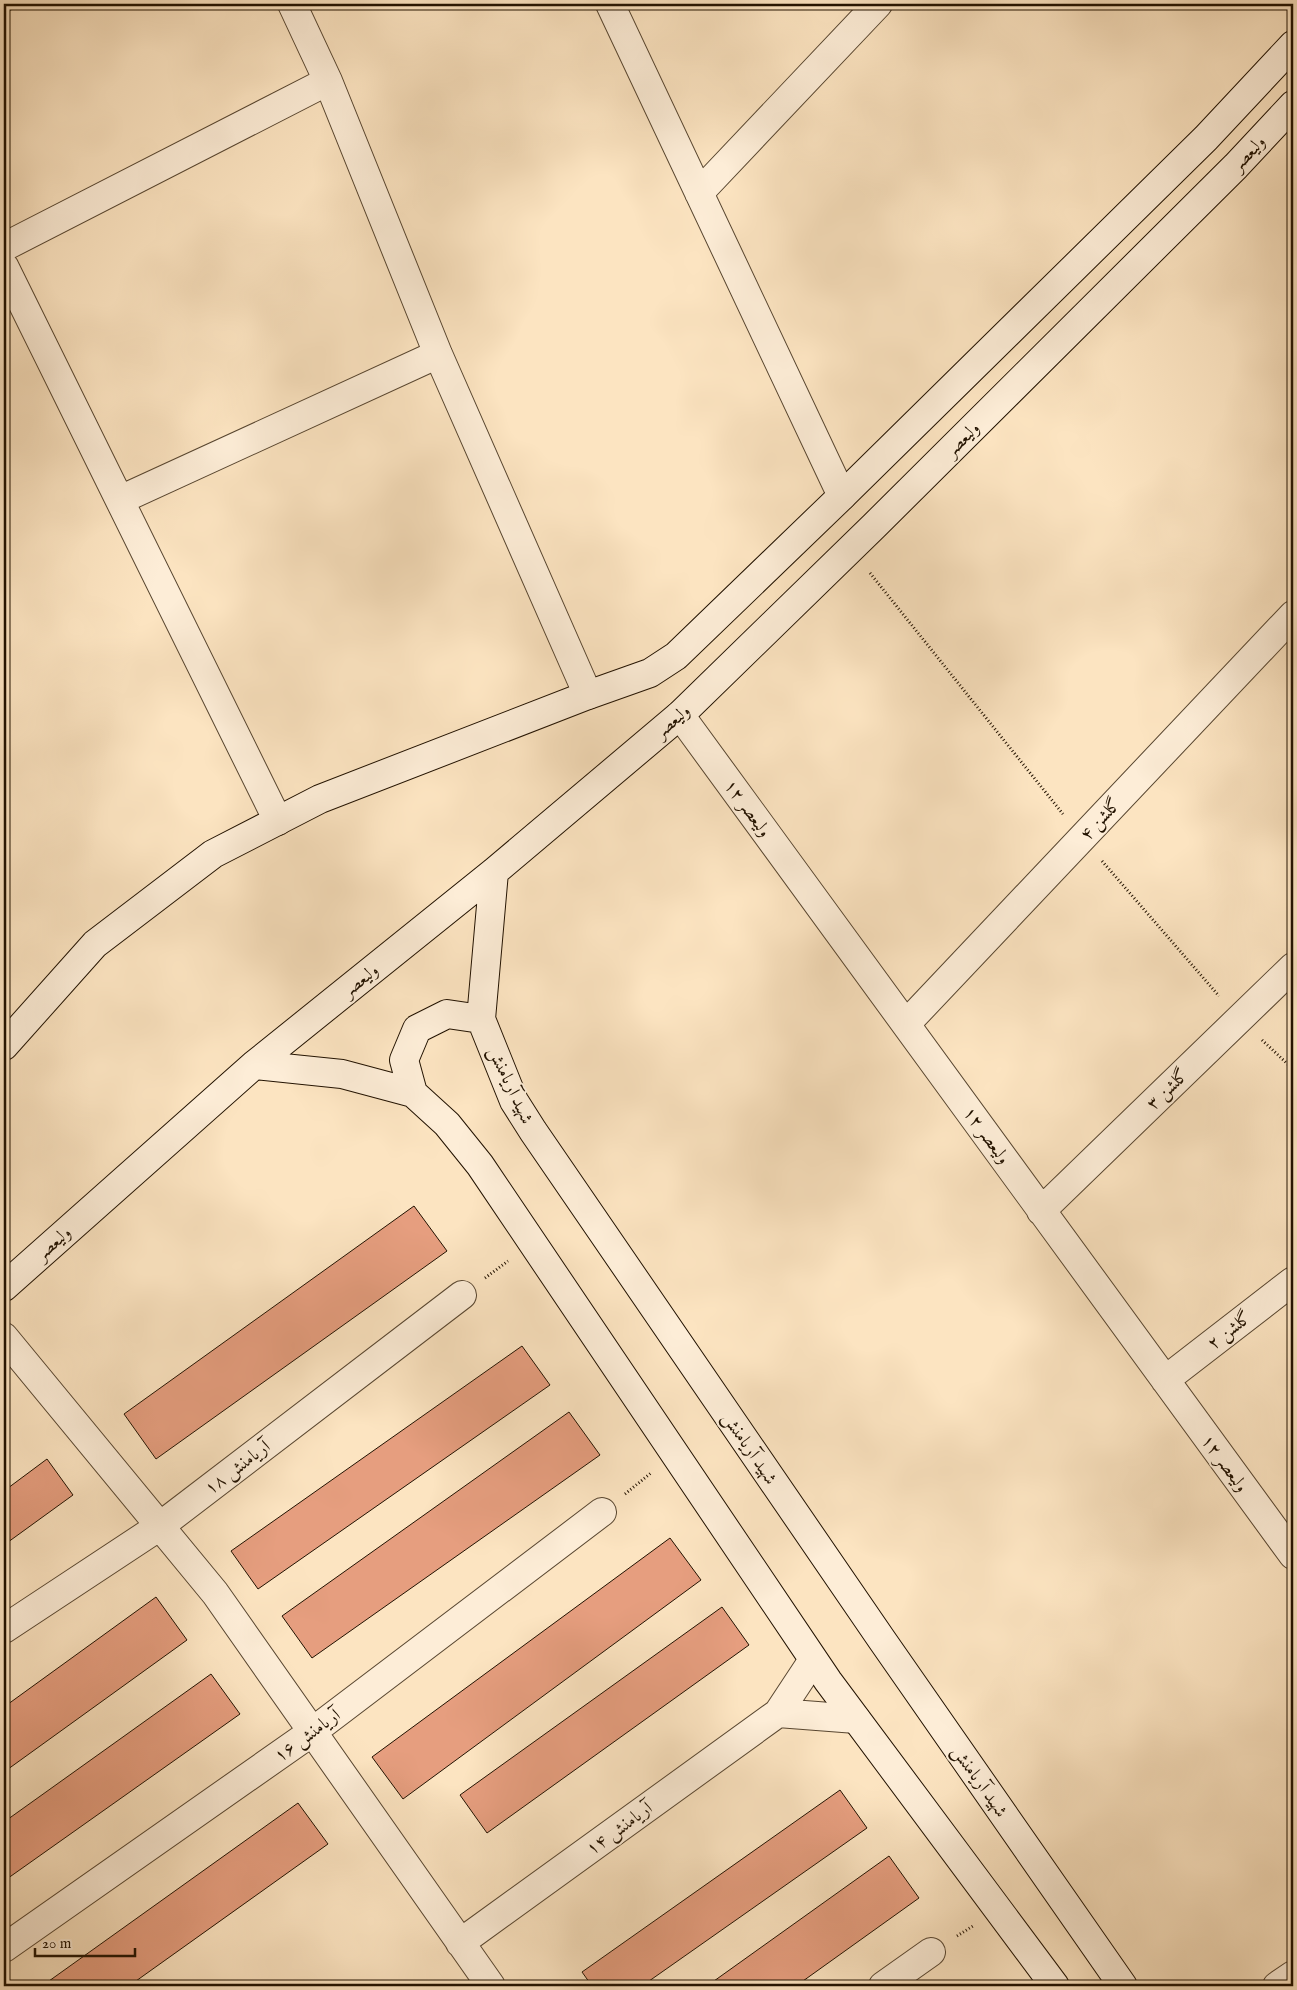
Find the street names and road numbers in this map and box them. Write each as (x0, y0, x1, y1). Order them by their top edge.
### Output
street label: ولیعصر (1226, 131, 1271, 178)
street label: ولیعصر (939, 418, 986, 464)
street label: ولیعصر (649, 700, 696, 745)
street label: ولیعصر ۱۲ (718, 776, 775, 842)
street label: گلشن ۴ (1075, 793, 1126, 846)
street label: ولیعصر (336, 959, 384, 1004)
street label: شهید آریامنش (482, 1043, 538, 1128)
street label: گلشن ۳ (1141, 1064, 1194, 1116)
street label: ولیعصر ۱۲ (957, 1103, 1014, 1169)
street label: ولیعصر (30, 1222, 77, 1268)
street label: گلشن ۲ (1203, 1306, 1257, 1356)
street label: شهید آریامنش (716, 1408, 781, 1490)
street label: ولیعصر ۱۲ (1195, 1431, 1252, 1497)
street label: آریامنش ۱۸ (200, 1435, 277, 1500)
street label: آریامنش ۱۶ (270, 1703, 347, 1768)
street label: شهید آریامنش (946, 1741, 1012, 1822)
street label: آریامنش ۱۴ (582, 1796, 659, 1861)

